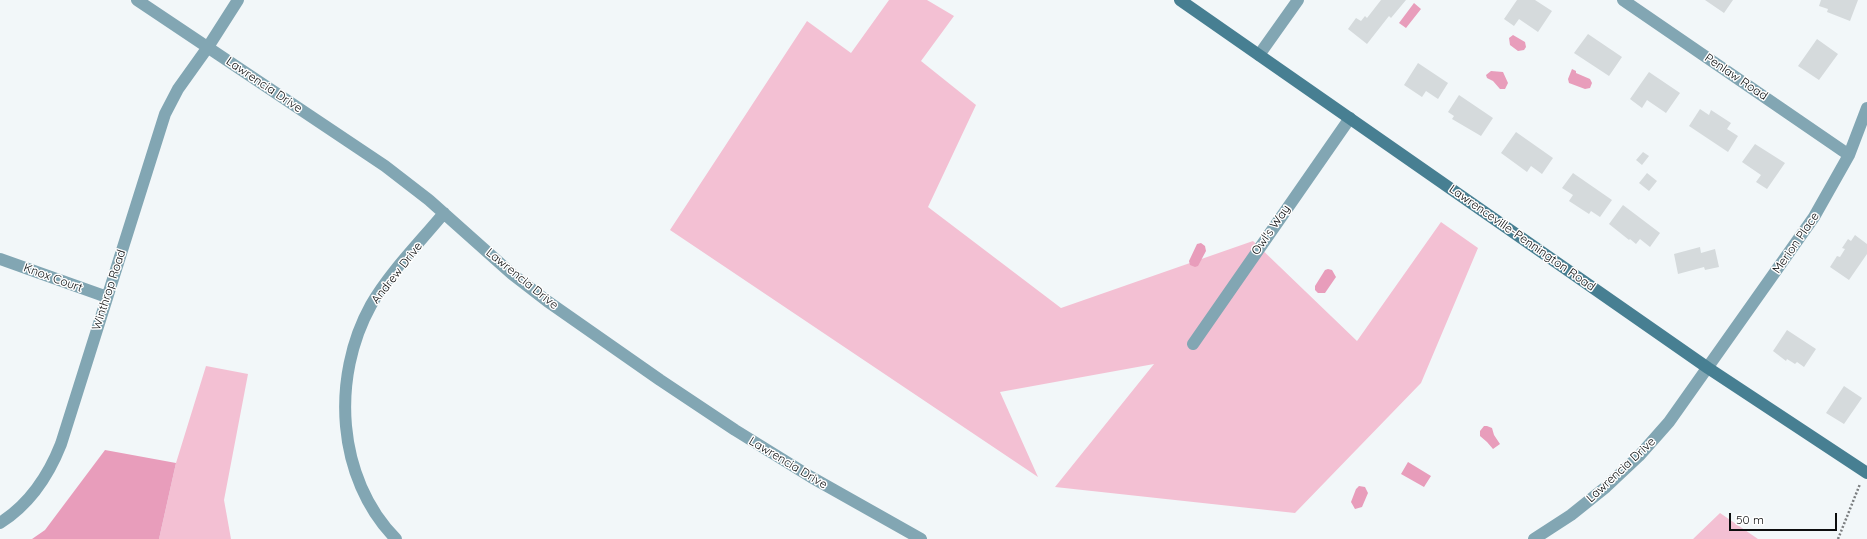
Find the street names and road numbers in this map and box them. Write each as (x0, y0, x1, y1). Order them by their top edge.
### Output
street label: Penlaw Road (1702, 51, 1770, 103)
street label: Lawrencia Drive (223, 54, 305, 116)
street label: Lawrenceville-Pennington Road (1446, 182, 1598, 294)
street label: Owl's Way (1249, 202, 1293, 258)
street label: Merion Place (1770, 210, 1822, 276)
street label: Andrew Drive (368, 239, 426, 307)
street label: Lawrencia Drive (483, 245, 561, 313)
street label: Winthrop Road (89, 248, 129, 332)
street label: Knox Court (22, 261, 84, 295)
street label: Lawrencia Drive (746, 434, 830, 492)
street label: Lawrencia Drive (1584, 434, 1658, 506)

